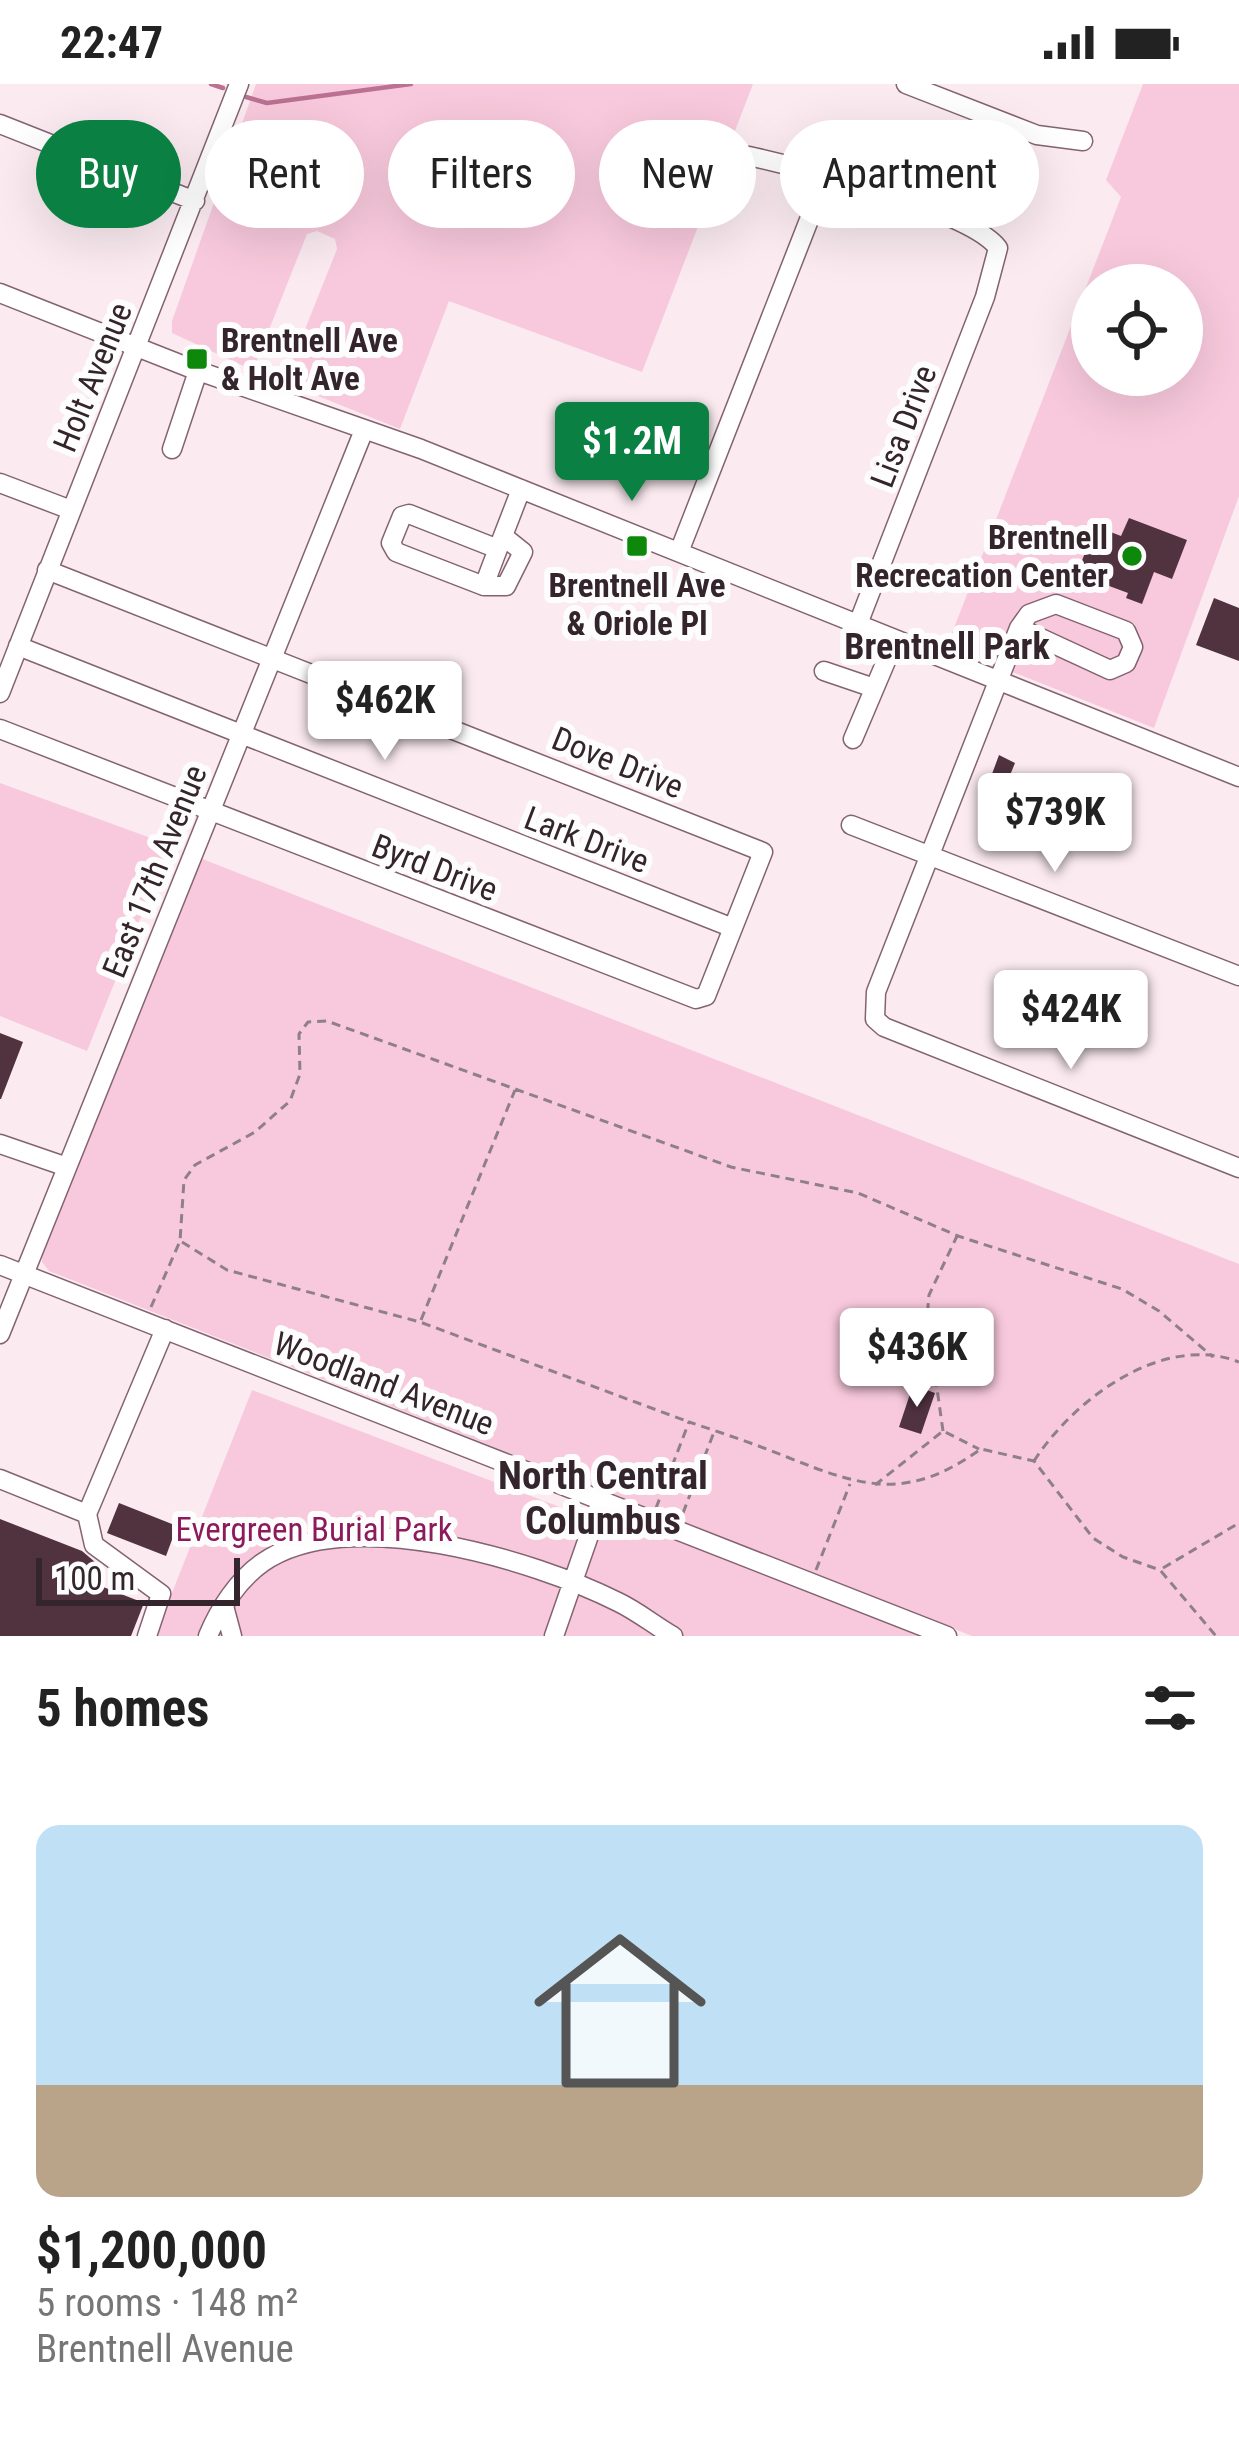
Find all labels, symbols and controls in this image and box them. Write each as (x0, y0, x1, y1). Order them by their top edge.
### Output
text: 22:47 (60, 16, 163, 69)
chip: Buy (36, 120, 181, 228)
chip: Rent (205, 120, 364, 228)
chip: Filters (388, 120, 575, 228)
chip: New (599, 120, 756, 228)
chip: Apartment (780, 120, 1039, 228)
map controls (1071, 264, 1203, 396)
button: locate (1071, 264, 1203, 396)
street label: Holt Avenue (45, 297, 140, 457)
place label: Brentnell Ave & Holt Ave (221, 321, 398, 398)
marker: Brentnell Ave & Holt Ave (184, 346, 210, 372)
street label: Lisa Drive (862, 360, 945, 493)
pin: $1.2M (548, 402, 716, 504)
text: $1.2M (582, 418, 682, 464)
place label: Brentnell Recrecation Center (855, 518, 1108, 595)
marker: Brentnell Ave & Oriole Pl (624, 533, 650, 559)
marker: Brentnell Recrecation Center (1119, 543, 1145, 569)
place label: Brentnell Ave & Oriole Pl (549, 566, 725, 643)
district label: Brentnell Park (844, 626, 1051, 668)
pin: $462K (301, 661, 469, 763)
text: $462K (335, 677, 435, 723)
street label: Dove Drive (547, 719, 689, 806)
street label: East 17th Avenue (94, 759, 215, 983)
pin: $739K (971, 773, 1139, 875)
text: $739K (1005, 789, 1105, 835)
street label: Lark Drive (519, 798, 654, 881)
street label: Byrd Drive (367, 826, 503, 909)
pin: $424K (987, 970, 1155, 1072)
text: $424K (1021, 986, 1121, 1032)
pin: $436K (833, 1308, 1001, 1410)
street label: Woodland Avenue (268, 1324, 499, 1443)
text: $436K (867, 1324, 967, 1370)
district label: North Central Columbus (498, 1453, 708, 1544)
park label: Evergreen Burial Park (175, 1510, 453, 1549)
scale bar (36, 1552, 240, 1605)
text: 100 m (54, 1559, 135, 1598)
icon: filters (1137, 1675, 1203, 1741)
text: 5 homes (36, 1679, 209, 1738)
icon: home (512, 1903, 728, 2119)
text: $1,200,000 (36, 2221, 267, 2280)
text: 5 rooms · 148 m² (36, 2280, 298, 2326)
text: Brentnell Avenue (36, 2326, 294, 2372)

